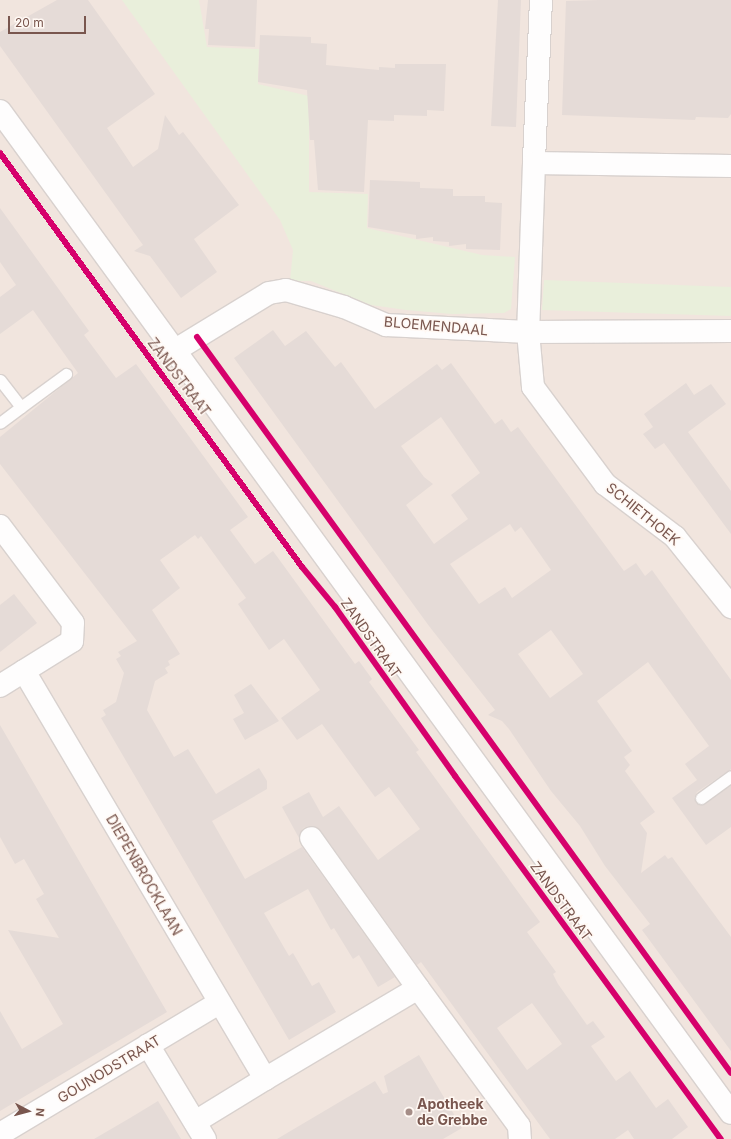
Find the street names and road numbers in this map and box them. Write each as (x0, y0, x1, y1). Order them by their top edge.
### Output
street label: BLOEMENDAAL (383, 313, 489, 339)
street label: ZANDSTRAAT (144, 335, 214, 419)
street label: SCHIETHOEK (603, 479, 683, 549)
street label: ZANDSTRAAT (337, 595, 405, 681)
street label: DIEPENBROCKLAAN (103, 812, 185, 938)
street label: ZANDSTRAAT (527, 858, 595, 944)
street label: GOUNODSTRAAT (54, 1032, 164, 1106)

